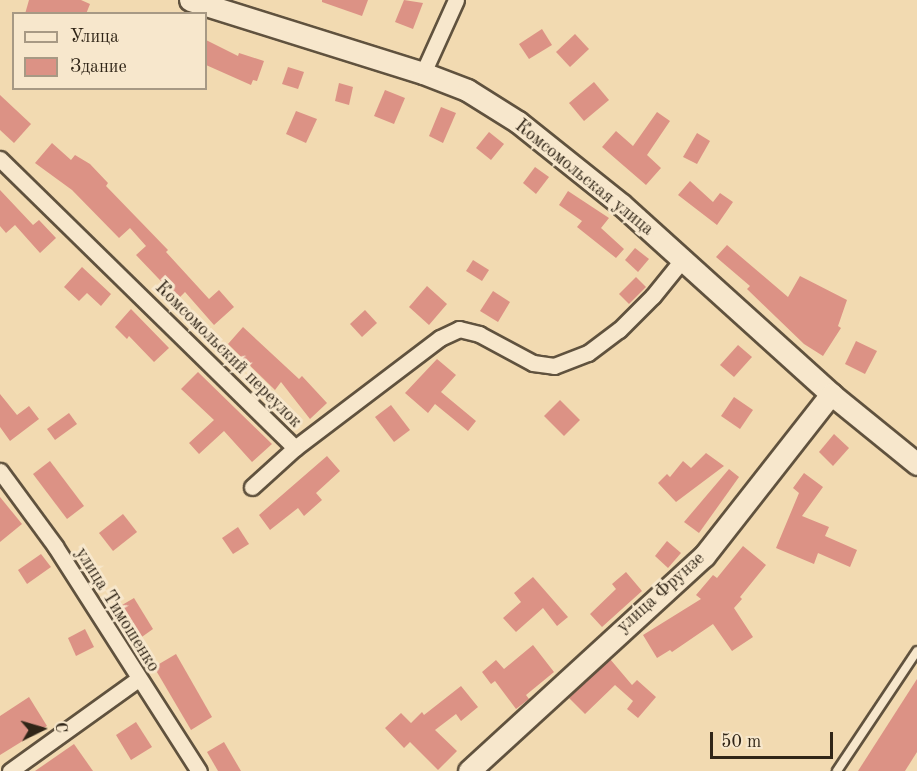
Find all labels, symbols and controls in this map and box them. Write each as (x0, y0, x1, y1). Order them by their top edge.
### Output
legend (12, 12, 207, 90)
text: Улица (70, 28, 119, 46)
text: Здание (70, 58, 127, 76)
street label: Комсомольская улица (510, 115, 658, 241)
street label: Комсомольский переулок (150, 277, 306, 433)
street label: улица Тимошенко (70, 544, 164, 676)
street label: улица Фрунзе (613, 548, 709, 638)
north arrow (12, 699, 72, 759)
scale bar (713, 720, 836, 758)
text: С (52, 721, 68, 733)
text: 50 m (721, 733, 761, 751)

